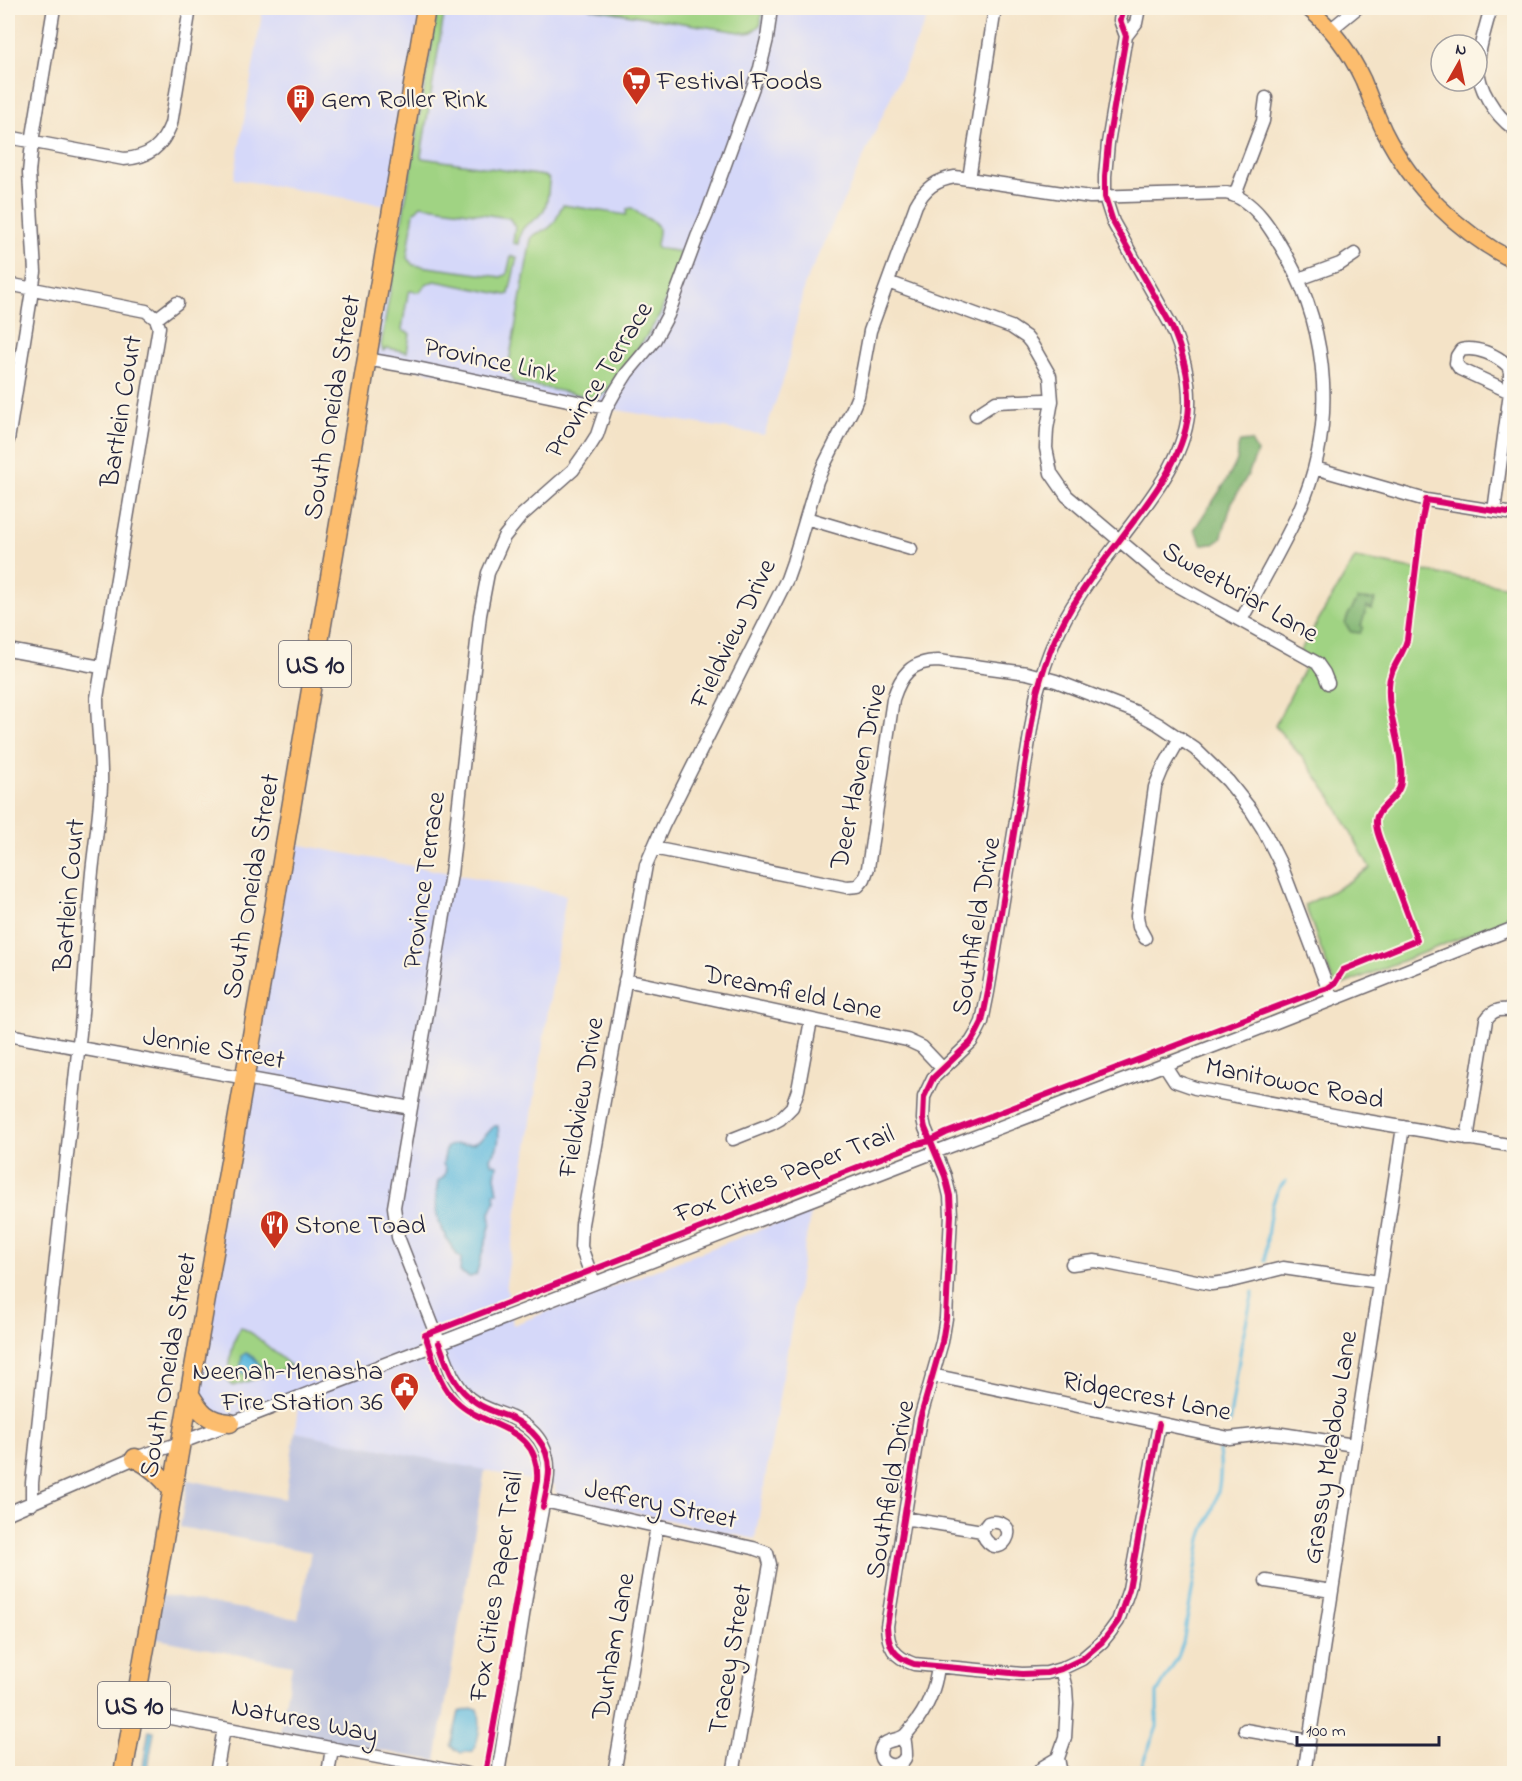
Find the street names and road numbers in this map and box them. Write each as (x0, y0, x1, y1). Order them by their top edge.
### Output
street label: South Oneida Street (294, 292, 372, 523)
street label: Province Terrace (536, 293, 665, 466)
street label: Province Link (420, 328, 561, 395)
street label: Bartlein Court (91, 333, 154, 491)
street label: Sweetbriar Lane (1154, 532, 1326, 654)
street label: Fieldview Drive (681, 552, 788, 717)
road number: US 10 (279, 641, 351, 687)
street label: Deer Haven Drive (820, 679, 898, 874)
street label: South Oneida Street (213, 771, 291, 1002)
street label: Province Terrace (394, 788, 457, 972)
street label: Bartlein Court (44, 817, 97, 974)
street label: Southfield Drive (943, 833, 1013, 1019)
street label: Dreamfield Lane (699, 955, 886, 1032)
street label: Fieldview Drive (549, 1013, 616, 1182)
street label: Jennie Street (139, 1018, 288, 1081)
street label: Manitowoc Road (1202, 1048, 1387, 1121)
street label: Fox Cities Paper Trail (668, 1115, 900, 1236)
street label: South Oneida Street (130, 1250, 208, 1481)
street label: Grassy Meadow Lane (1294, 1327, 1369, 1567)
street label: Ridgecrest Lane (1059, 1362, 1235, 1433)
street label: Southfield Drive (857, 1396, 927, 1582)
street label: Fox Cities Paper Trail (460, 1469, 535, 1705)
street label: Jeffery Street (581, 1470, 740, 1541)
street label: Durham Lane (582, 1569, 647, 1724)
street label: Tracey Street (699, 1581, 764, 1738)
road number: US 10 (98, 1682, 170, 1728)
street label: Natures Way (228, 1688, 381, 1755)

